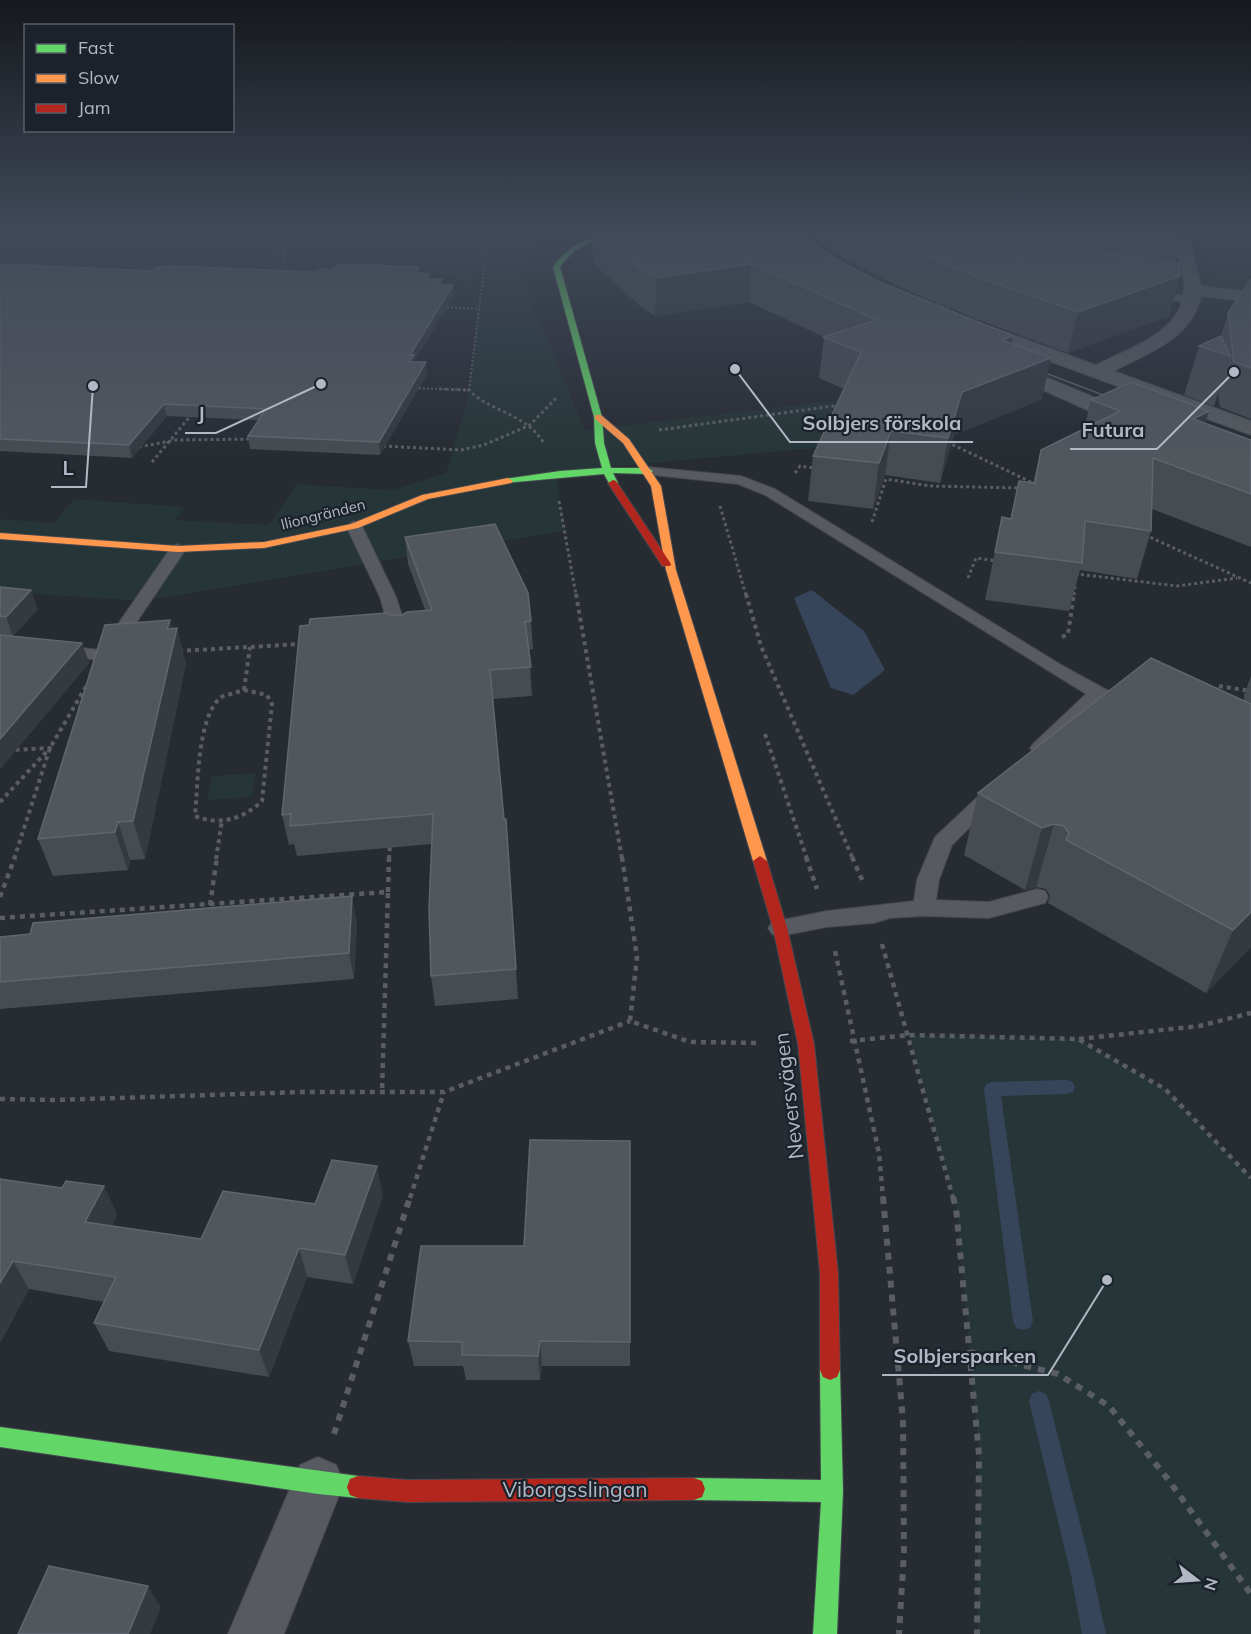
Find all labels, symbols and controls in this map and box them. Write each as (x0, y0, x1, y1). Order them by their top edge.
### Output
legend (24, 24, 234, 132)
text: Fast (78, 36, 114, 59)
text: Slow (78, 66, 120, 89)
text: Jam (78, 96, 111, 119)
callout: J (185, 395, 216, 433)
text: J (197, 401, 205, 426)
callout: Solbjers förskola (790, 404, 973, 442)
text: Solbjers förskola (803, 410, 961, 435)
callout: Futura (1070, 411, 1157, 449)
text: Futura (1082, 417, 1144, 442)
callout: L (51, 449, 86, 487)
text: L (62, 455, 74, 480)
street label: Iliongränden (279, 494, 367, 534)
street label: Neversvägen (767, 1031, 809, 1161)
callout: Solbjersparken (882, 1337, 1048, 1375)
text: Solbjersparken (894, 1343, 1036, 1368)
street label: Viborgsslingan (502, 1476, 648, 1502)
north arrow (1167, 1550, 1227, 1610)
text: N (1200, 1576, 1223, 1593)

